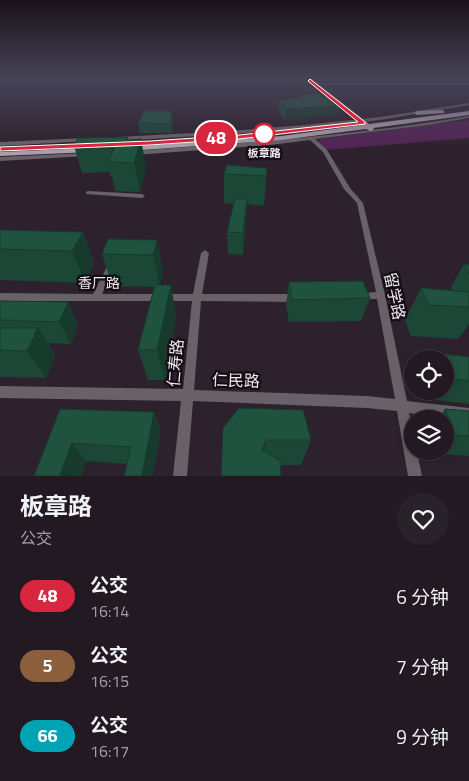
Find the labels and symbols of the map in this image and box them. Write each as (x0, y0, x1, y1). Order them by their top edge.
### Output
line badge: 48 (194, 122, 238, 154)
marker: 板章路 (253, 123, 275, 145)
place label: 板章路 (248, 145, 281, 161)
street label: 留学路 (378, 270, 412, 322)
street label: 香厂路 (78, 272, 120, 293)
street label: 仁寿路 (161, 338, 189, 388)
street label: 仁民路 (212, 367, 260, 393)

